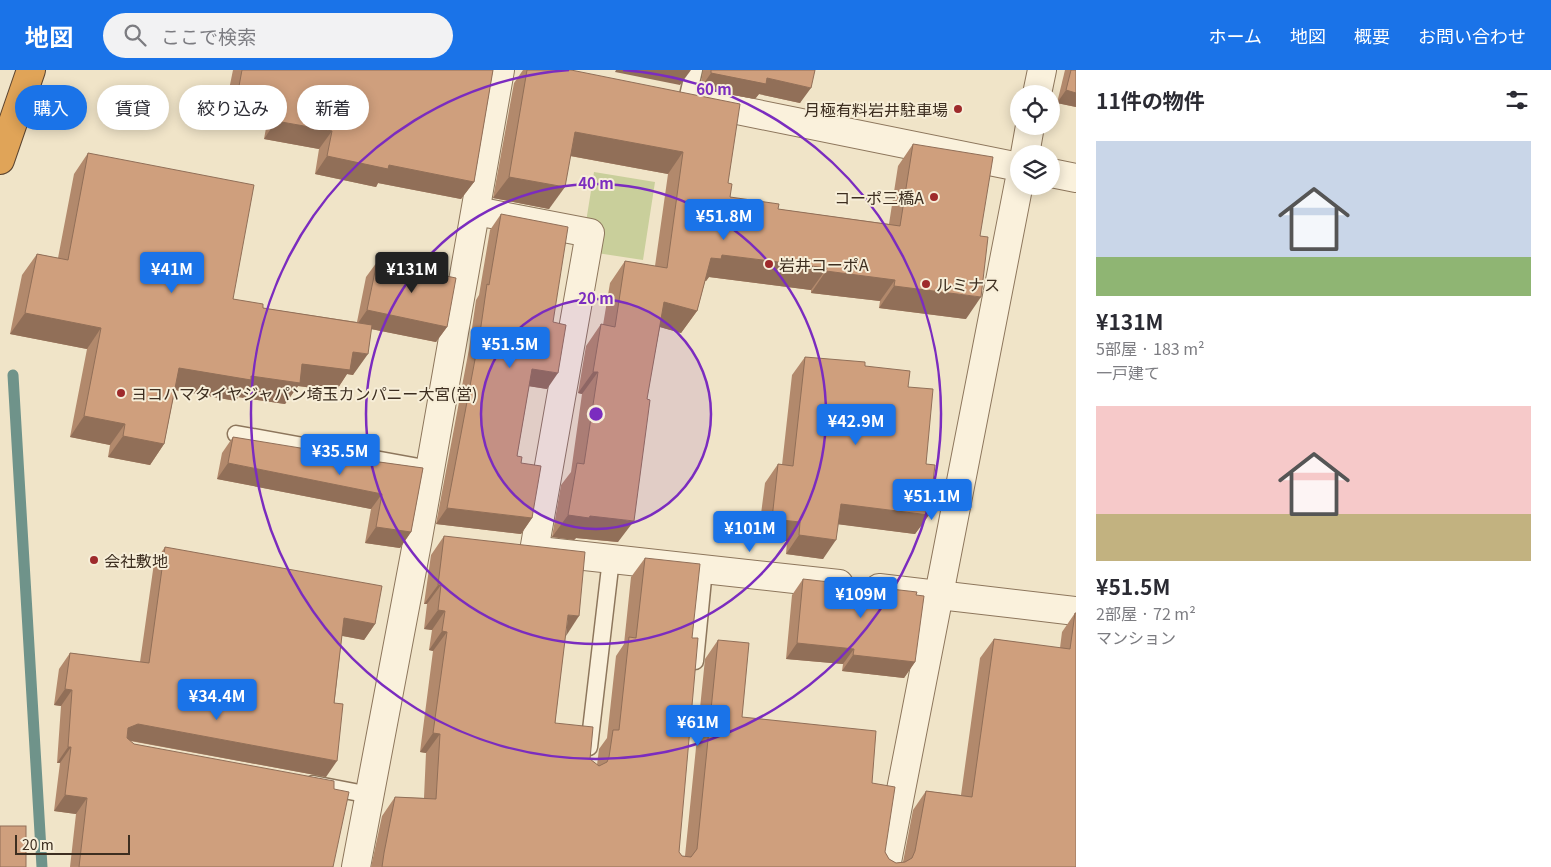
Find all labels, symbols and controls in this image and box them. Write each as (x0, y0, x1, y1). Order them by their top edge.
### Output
search box (103, 13, 453, 58)
text: 地図 (25, 18, 73, 53)
icon: search (121, 21, 149, 49)
text: ここで検索 (161, 22, 256, 49)
text: ホーム (1209, 22, 1262, 48)
text: 地図 (1290, 22, 1326, 48)
text: 概要 (1354, 22, 1390, 48)
text: お問い合わせ (1418, 22, 1526, 48)
text: 60 m (696, 78, 732, 99)
chip: 購入 (15, 85, 87, 130)
chip: 賃貸 (97, 85, 169, 130)
chip: 絞り込み (179, 85, 287, 130)
chip: 新着 (297, 85, 369, 130)
map controls (1010, 85, 1060, 195)
button: locate (1010, 85, 1060, 135)
text: 11件の物件 (1096, 85, 1205, 115)
icon: filters (1503, 86, 1531, 114)
place label: 月極有料岩井駐車場 (804, 97, 948, 121)
marker: 月極有料岩井駐車場 (952, 103, 964, 115)
button: layers (1010, 145, 1060, 195)
text: 40 m (578, 172, 614, 193)
icon: home (1269, 174, 1359, 264)
place label: コーポ三橋A (834, 185, 924, 209)
marker: コーポ三橋A (928, 191, 940, 203)
pin: ¥51.8M (683, 198, 765, 241)
text: ¥51.8M (696, 203, 752, 227)
pin: ¥41M (142, 252, 202, 294)
pin: ¥131M (377, 252, 447, 294)
place label: 岩井コーポA (779, 252, 869, 276)
text: ¥41M (151, 256, 193, 280)
text: ¥131M (386, 256, 438, 280)
marker: 岩井コーポA (763, 258, 775, 270)
place label: ルミナス (936, 272, 1000, 296)
marker: ルミナス (920, 278, 932, 290)
text: 20 m (578, 287, 614, 308)
text: ¥131M (1096, 306, 1163, 336)
pin: ¥51.5M (469, 326, 551, 369)
text: ¥51.5M (482, 331, 538, 355)
text: 5部屋 · 183 m² (1096, 336, 1205, 360)
text: 一戸建て (1096, 360, 1160, 384)
place label: ヨコハマタイヤジャパン埼玉カンパニー大宮(営) (131, 381, 477, 405)
marker: ヨコハマタイヤジャパン埼玉カンパニー大宮(営) (115, 387, 127, 399)
pin: ¥42.9M (815, 404, 897, 446)
centre of rings (587, 405, 605, 423)
text: ¥42.9M (828, 408, 884, 432)
pin: ¥35.5M (299, 434, 381, 476)
text: ¥35.5M (312, 438, 368, 462)
icon: home (1269, 439, 1359, 529)
pin: ¥51.1M (891, 478, 973, 521)
text: ¥51.1M (904, 483, 960, 507)
pin: ¥101M (715, 510, 785, 553)
text: ¥101M (724, 515, 776, 539)
place label: 会社敷地 (104, 548, 168, 572)
marker: 会社敷地 (88, 554, 100, 566)
text: ¥51.5M (1096, 571, 1170, 601)
pin: ¥109M (826, 576, 896, 619)
text: ¥109M (835, 581, 887, 605)
text: 2部屋 · 72 m² (1096, 601, 1196, 625)
text: マンション (1096, 625, 1176, 649)
pin: ¥34.4M (176, 678, 258, 721)
text: ¥34.4M (189, 683, 245, 707)
pin: ¥61M (668, 704, 728, 747)
text: ¥61M (677, 709, 719, 733)
scale bar (15, 832, 130, 855)
text: 20 m (22, 834, 54, 854)

